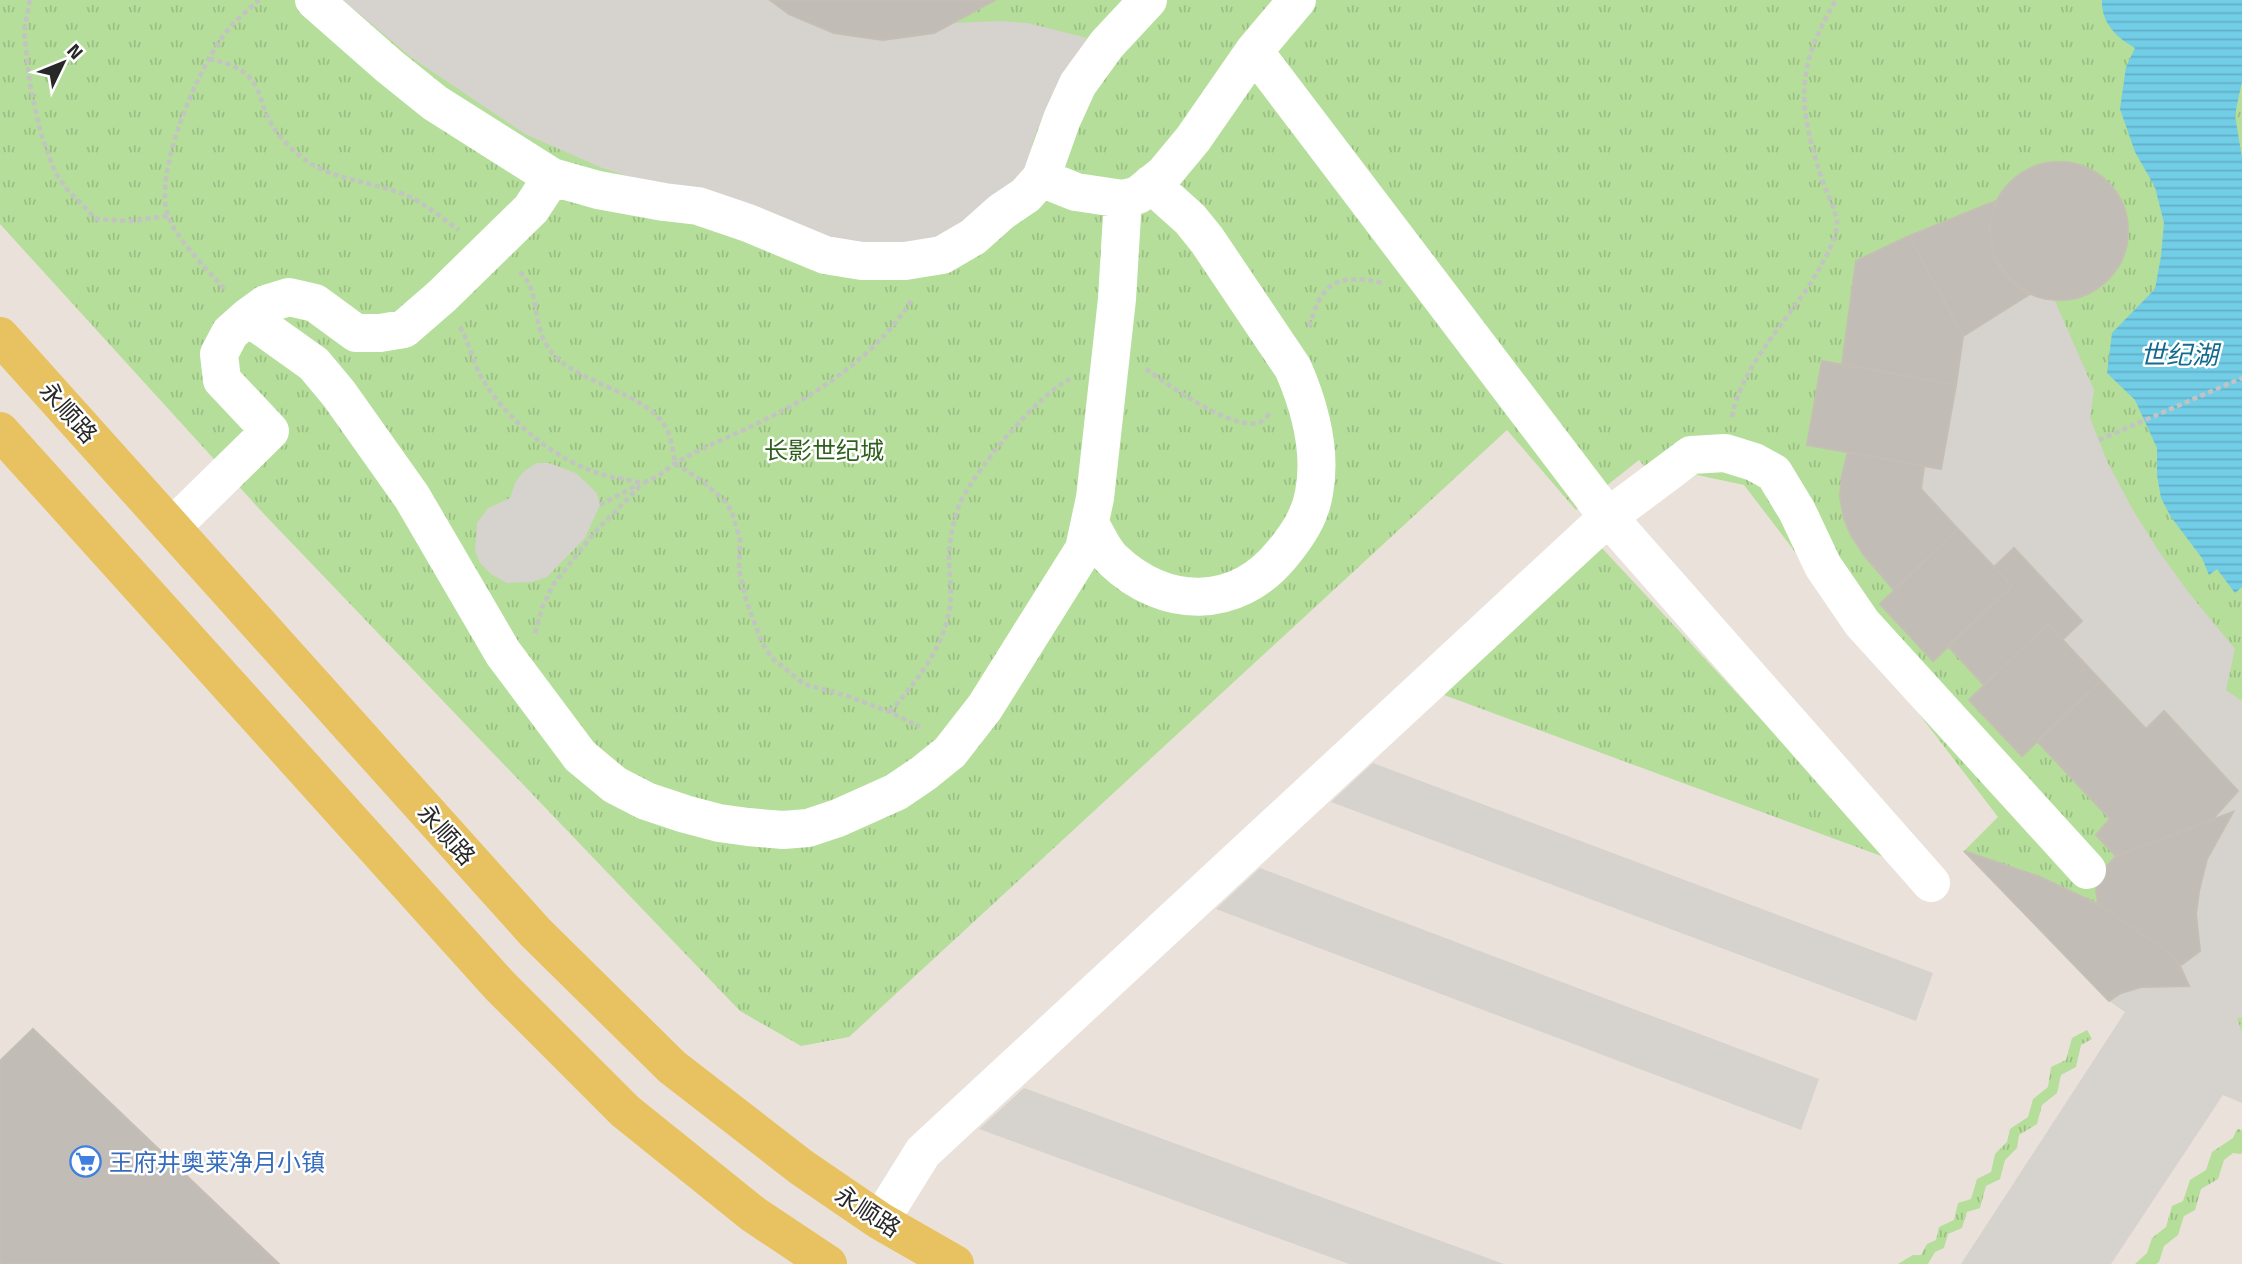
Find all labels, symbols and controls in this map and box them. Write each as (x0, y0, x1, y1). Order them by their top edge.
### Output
north arrow (28, 28, 98, 98)
text: N (61, 36, 91, 66)
water label: 世纪湖 (2140, 335, 2222, 374)
street label: 永顺路 (32, 373, 106, 451)
park label: 长影世纪城 (764, 432, 884, 468)
street label: 永顺路 (410, 795, 484, 873)
place label: 王府井奥莱净月小镇 (109, 1144, 325, 1180)
supermarket icon: 王府井奥莱净月小镇 (69, 1145, 103, 1179)
street label: 永顺路 (828, 1176, 908, 1246)

